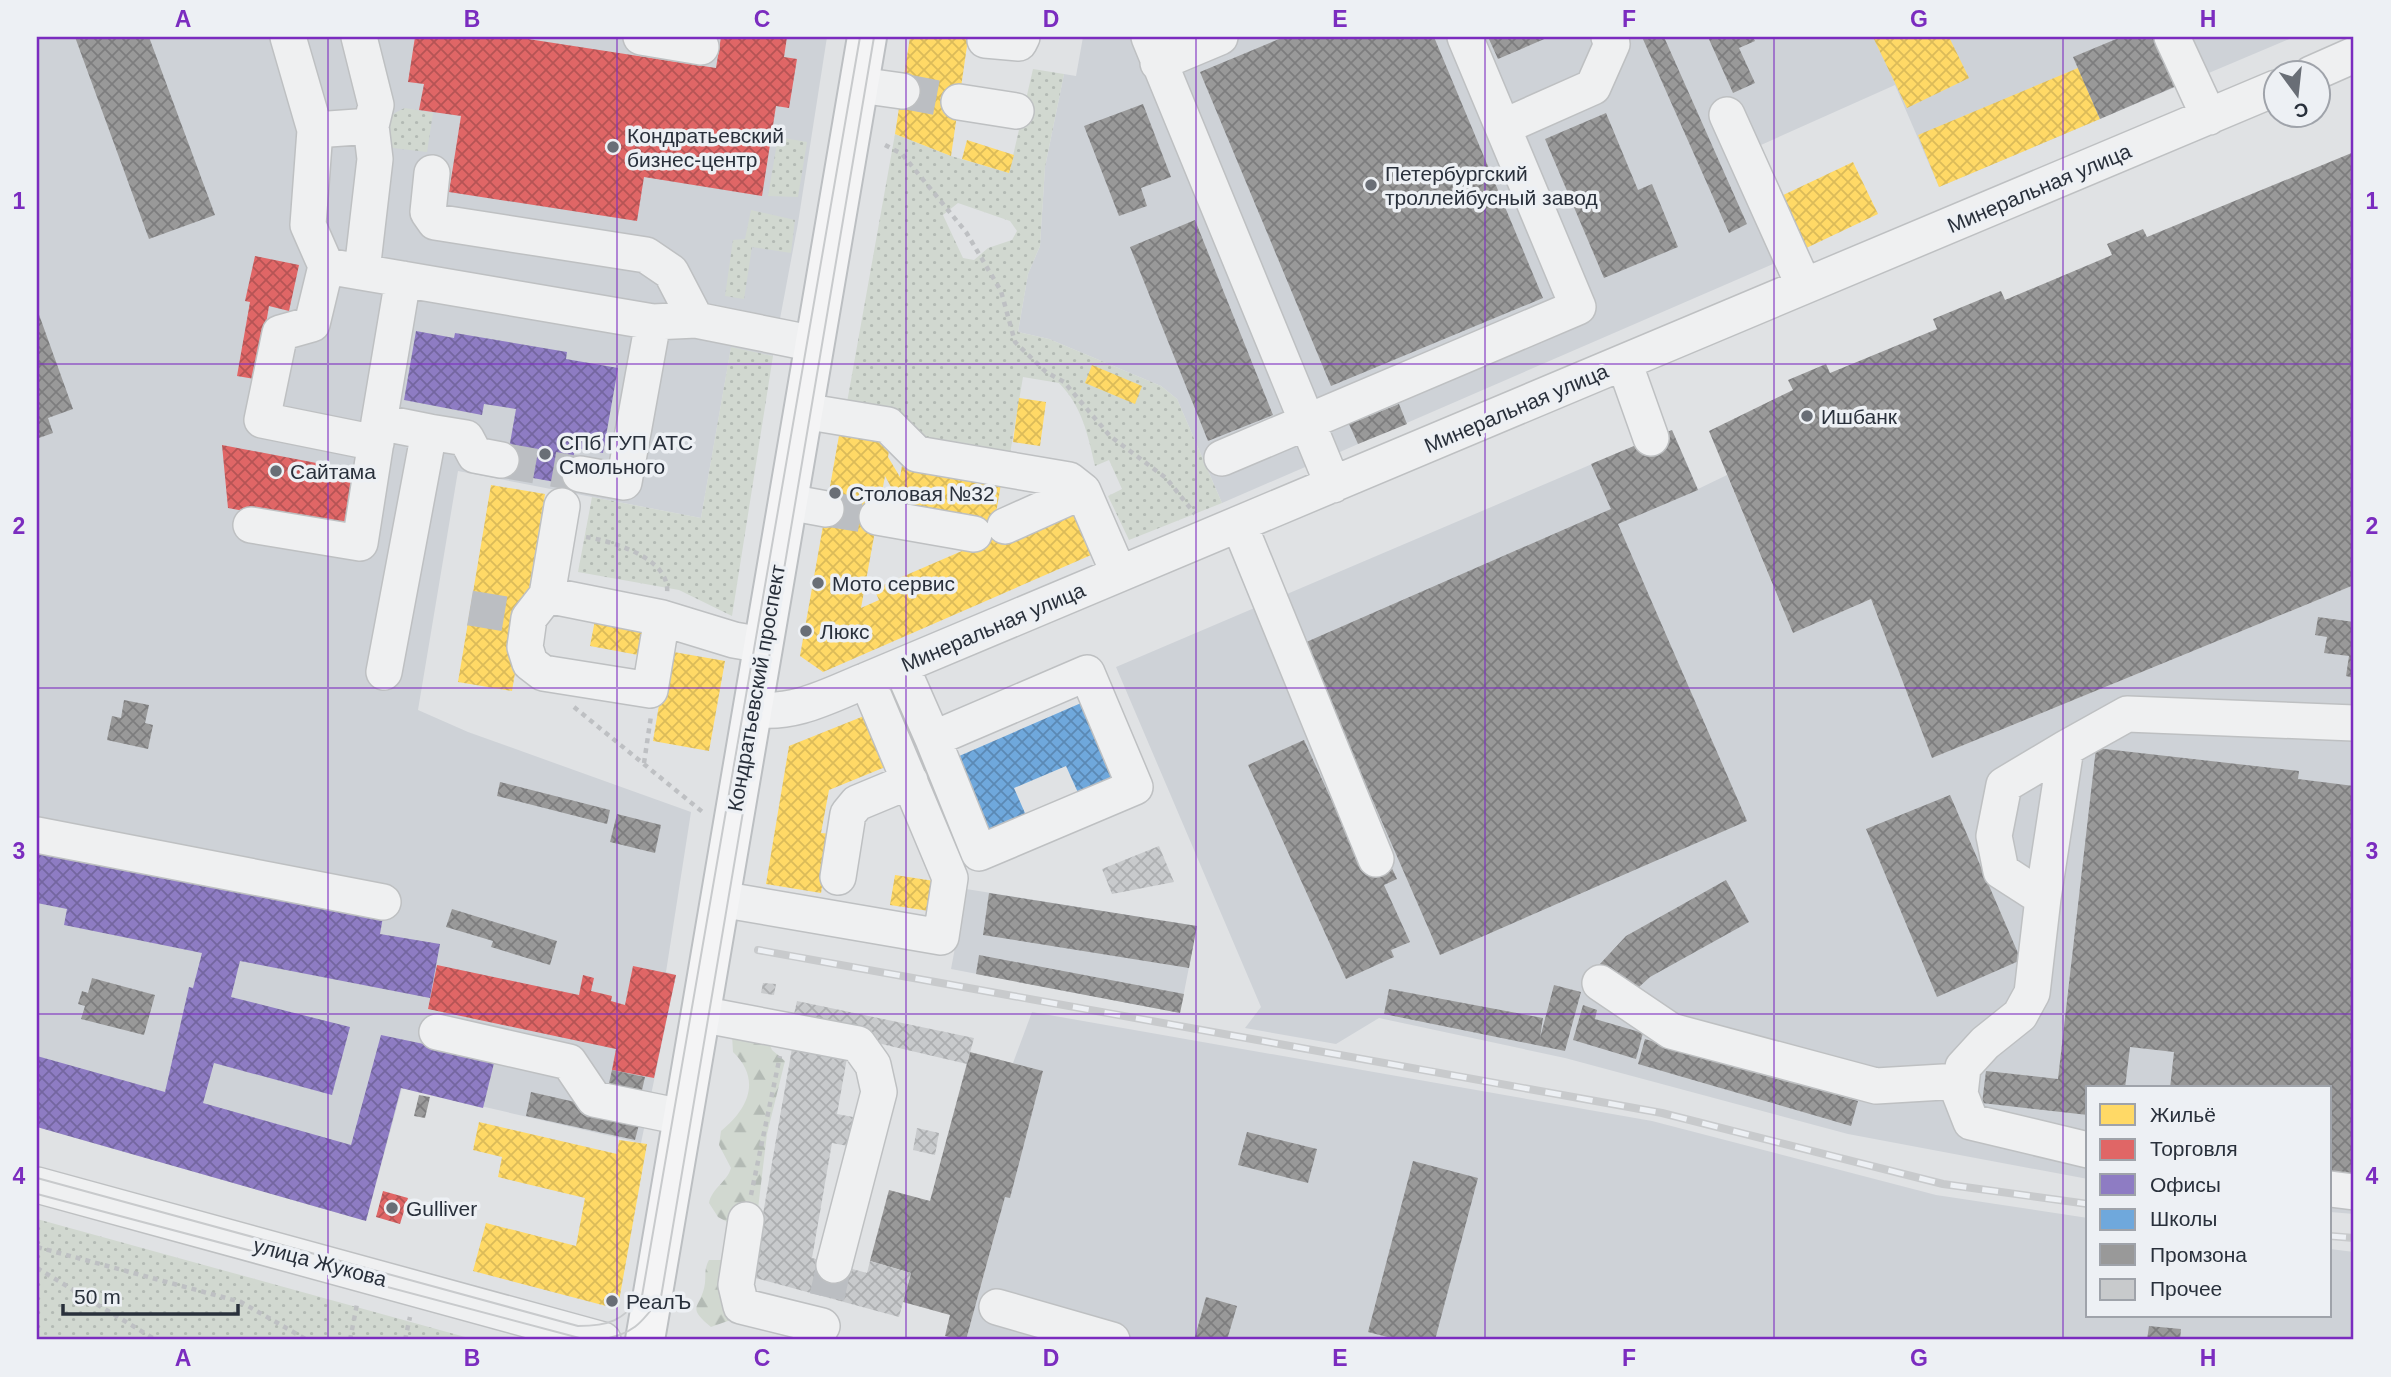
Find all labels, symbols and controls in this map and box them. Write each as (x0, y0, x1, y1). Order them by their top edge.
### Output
text: A (175, 6, 191, 32)
text: B (464, 6, 480, 32)
text: C (754, 6, 770, 32)
text: D (1043, 6, 1059, 32)
text: E (1332, 6, 1348, 32)
text: F (1622, 6, 1636, 32)
text: G (1910, 6, 1928, 32)
text: H (2200, 6, 2216, 32)
north arrow (2262, 60, 2332, 130)
text: С (2292, 98, 2311, 122)
place label: Кондратьевский бизнес-центр (627, 124, 784, 171)
marker: Кондратьевский бизнес-центр (605, 139, 621, 155)
street label: Минеральная улица (1944, 139, 2135, 237)
place label: Петербургский троллейбусный завод (1385, 162, 1598, 209)
marker: Петербургский троллейбусный завод (1363, 177, 1379, 193)
text: 1 (13, 188, 26, 214)
text: 1 (2366, 188, 2379, 214)
street label: Минеральная улица (1421, 359, 1612, 457)
place label: Ишбанк (1821, 405, 1898, 428)
marker: Ишбанк (1799, 408, 1815, 424)
place label: СПб ГУП АТС Смольного (559, 431, 693, 478)
marker: СПб ГУП АТС Смольного (537, 446, 553, 462)
place label: Сайтама (290, 460, 376, 483)
marker: Сайтама (268, 463, 284, 479)
place label: Столовая №32 (849, 482, 995, 505)
marker: Столовая №32 (827, 485, 843, 501)
text: 2 (13, 513, 25, 539)
text: 2 (2366, 513, 2378, 539)
street label: Кондратьевский проспект (723, 562, 789, 813)
place label: Мото сервис (832, 572, 955, 595)
marker: Мото сервис (810, 575, 826, 591)
street label: Минеральная улица (898, 578, 1089, 676)
place label: Люкс (820, 620, 869, 643)
marker: Люкс (798, 623, 814, 639)
text: 3 (13, 838, 25, 864)
text: 3 (2366, 838, 2378, 864)
legend (2086, 1086, 2332, 1318)
text: Жильё (2150, 1103, 2216, 1126)
text: Торговля (2150, 1137, 2238, 1160)
text: 4 (13, 1163, 26, 1189)
text: 4 (2366, 1163, 2379, 1189)
text: Офисы (2150, 1173, 2221, 1196)
place label: Gulliver (406, 1197, 477, 1220)
marker: Gulliver (384, 1200, 400, 1216)
text: Школы (2150, 1207, 2217, 1230)
street label: улица Жукова (251, 1233, 389, 1291)
text: Промзона (2150, 1243, 2247, 1266)
scale bar (63, 1272, 238, 1316)
text: Прочее (2150, 1277, 2222, 1300)
text: 50 m (74, 1285, 121, 1308)
place label: РеалЪ (626, 1290, 691, 1313)
marker: РеалЪ (604, 1293, 620, 1309)
text: A (175, 1345, 191, 1371)
text: B (464, 1345, 480, 1371)
text: C (754, 1345, 770, 1371)
text: D (1043, 1345, 1059, 1371)
text: E (1332, 1345, 1348, 1371)
text: F (1622, 1345, 1636, 1371)
text: G (1910, 1345, 1928, 1371)
text: H (2200, 1345, 2216, 1371)

